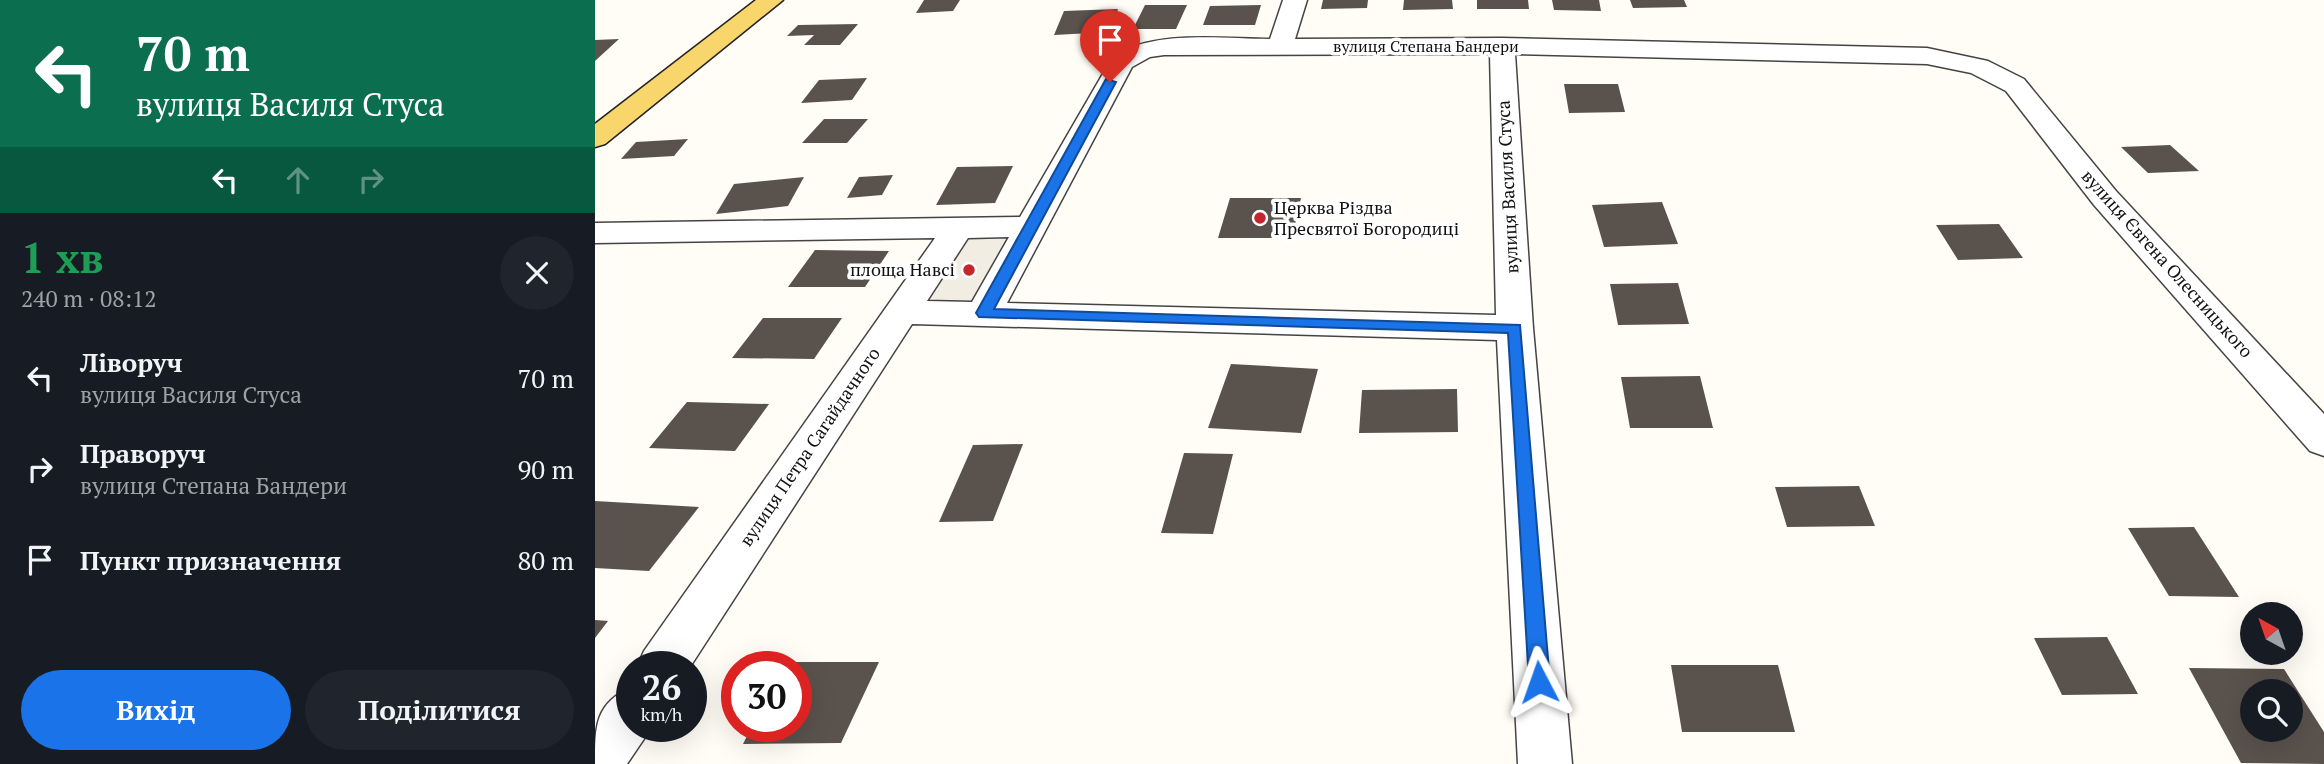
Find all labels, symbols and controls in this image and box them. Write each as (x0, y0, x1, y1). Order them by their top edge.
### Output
pin (1080, 10, 1140, 82)
text: 70 m (136, 20, 250, 85)
icon: arrive (1091, 21, 1129, 59)
icon: left (21, 28, 112, 119)
street label: вулиця Степана Бандери (1333, 35, 1519, 57)
text: вулиця Василя Стуса (136, 83, 445, 125)
street label: вулиця Василя Стуса (1490, 100, 1524, 274)
icon: left (206, 161, 244, 199)
icon: ahead (279, 161, 317, 199)
icon: right (352, 161, 390, 199)
street label: вулиця Євгена Олесницького (2077, 164, 2259, 363)
place label: Церква Різдва Пресвятої Богородиці (1274, 195, 1459, 240)
marker: Церква Різдва Пресвятої Богородиці (1252, 210, 1268, 226)
text: 1 хв (21, 229, 104, 285)
button: close (500, 236, 574, 310)
place label: площа Навсі (850, 257, 955, 281)
marker: площа Навсі (961, 262, 977, 278)
text: 240 m · 08:12 (21, 283, 156, 314)
street label: вулиця Петра Сагайдачного (733, 342, 885, 551)
text: Ліворуч (80, 345, 183, 379)
icon: left (21, 359, 59, 397)
text: 70 m (518, 361, 574, 395)
text: вулиця Василя Стуса (80, 379, 302, 410)
text: Праворуч (80, 436, 206, 470)
icon: right (21, 450, 59, 488)
text: 90 m (518, 452, 574, 486)
text: вулиця Степана Бандери (80, 470, 347, 501)
icon: arrive (21, 541, 59, 579)
text: Пункт призначення (80, 543, 341, 577)
text: 80 m (518, 543, 574, 577)
north arrow (2240, 602, 2303, 665)
map controls (2240, 602, 2303, 742)
position arrow (1502, 645, 1576, 719)
speed limit sign: 30 (721, 651, 812, 742)
text: 26 (642, 664, 681, 710)
button: Вихід (21, 670, 291, 750)
button: Поділитися (305, 670, 574, 750)
button: search (2240, 679, 2303, 742)
text: km/h (641, 702, 682, 726)

